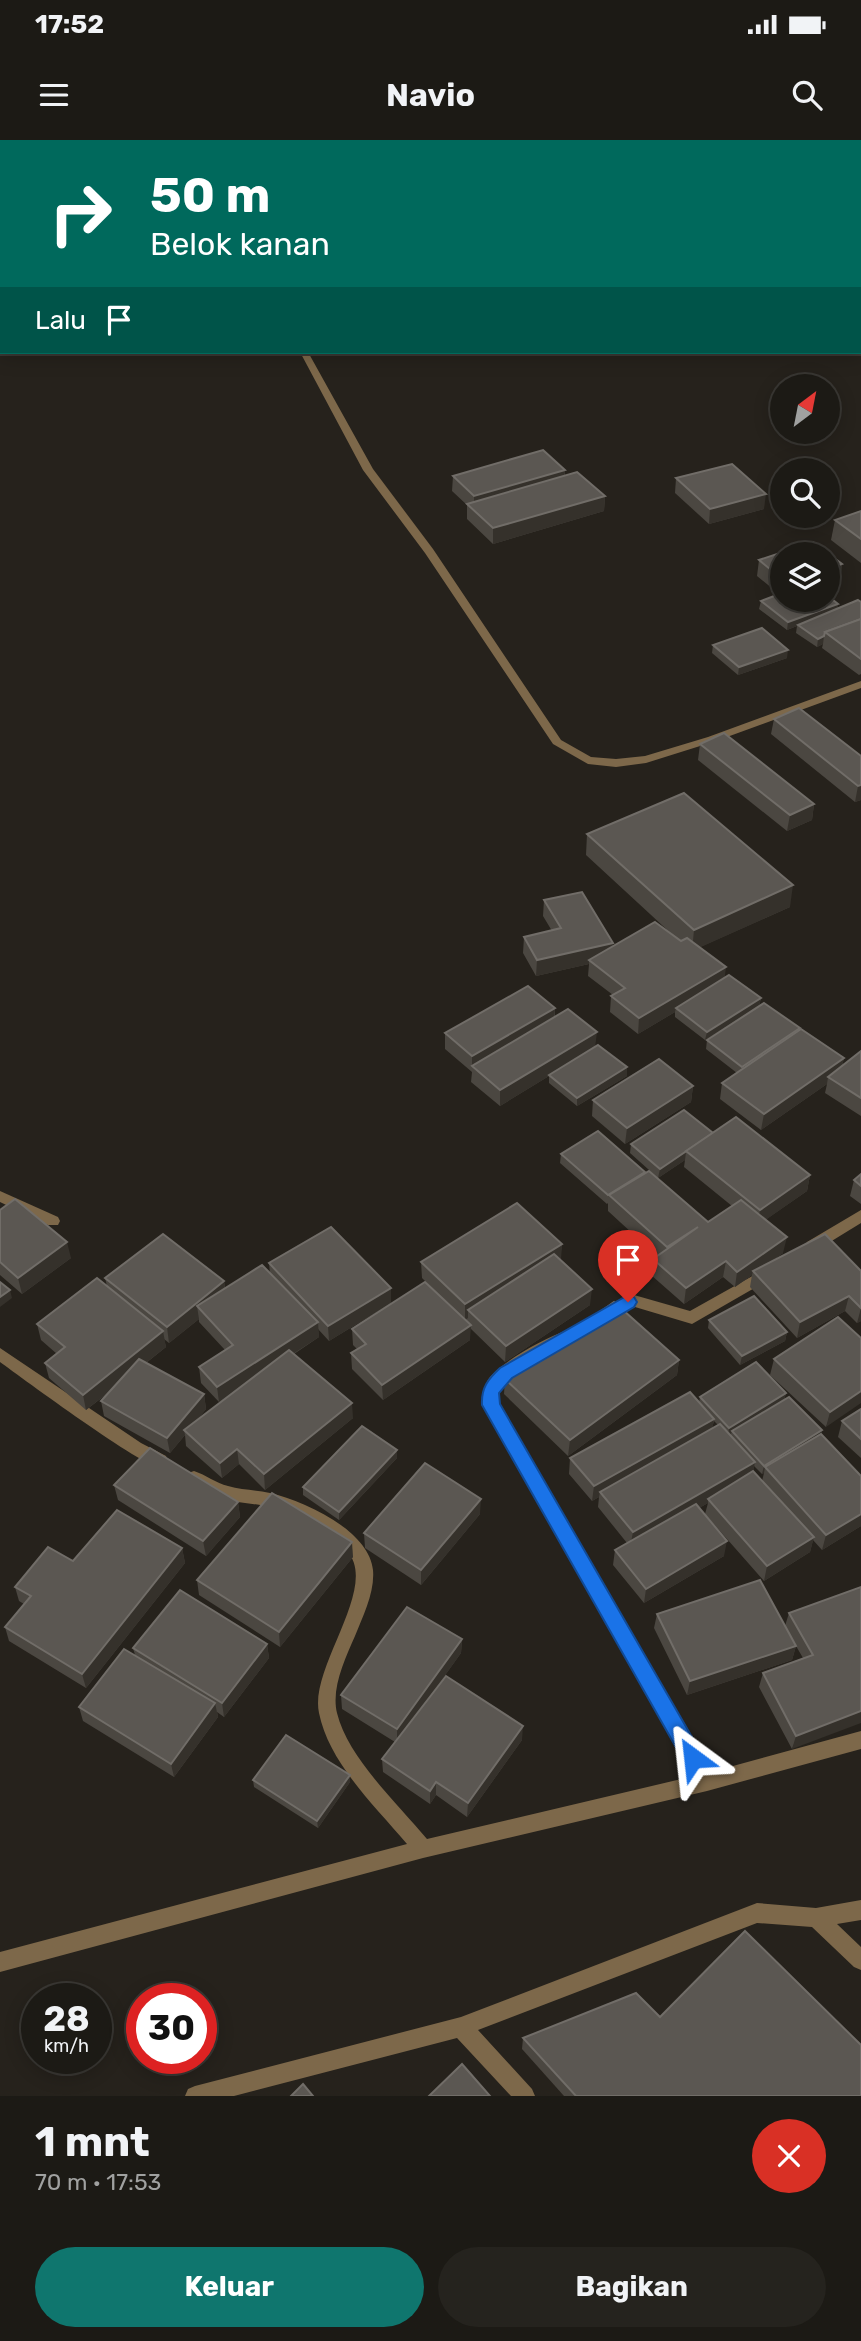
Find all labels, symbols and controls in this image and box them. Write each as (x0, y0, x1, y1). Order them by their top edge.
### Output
text: 17:52 (35, 9, 104, 40)
icon: menu (35, 76, 73, 114)
text: Navio (386, 76, 475, 114)
icon: search (788, 76, 826, 114)
text: 50 m (150, 166, 270, 224)
icon: right (35, 168, 126, 259)
text: Belok kanan (150, 225, 330, 263)
icon: arrive (100, 301, 138, 339)
text: Lalu (35, 305, 86, 336)
north arrow (770, 374, 840, 444)
map controls (770, 374, 840, 612)
button: search (770, 458, 840, 528)
button: layers (770, 542, 840, 612)
pin (598, 1230, 658, 1302)
icon: arrive (609, 1241, 647, 1279)
position arrow (656, 1721, 730, 1795)
speed limit sign: 30 (126, 1983, 217, 2074)
text: 28 (43, 1998, 90, 2040)
text: km/h (44, 2035, 89, 2057)
text: 1 mnt (35, 2117, 150, 2167)
button: close (752, 2119, 826, 2193)
text: 70 m · 17:53 (35, 2168, 161, 2196)
button: Keluar (35, 2247, 424, 2327)
button: Bagikan (438, 2247, 826, 2327)

